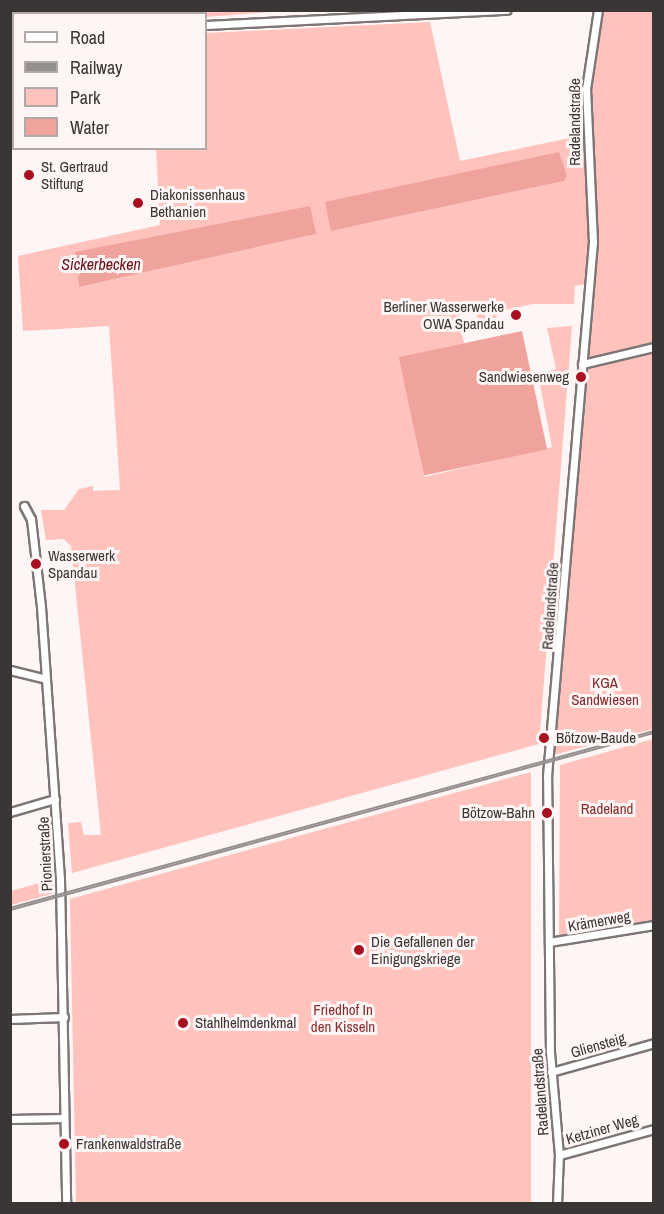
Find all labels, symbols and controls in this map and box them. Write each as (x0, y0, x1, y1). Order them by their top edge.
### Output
legend (12, 12, 207, 150)
text: Road (70, 25, 105, 50)
text: Railway (70, 55, 123, 80)
street label: Radelandstraße (566, 78, 584, 166)
text: Park (70, 85, 100, 110)
text: Water (70, 115, 109, 140)
place label: St. Gertraud Stiftung (41, 157, 108, 192)
marker: St. Gertraud Stiftung (22, 168, 36, 182)
place label: Diakonissenhaus Bethanien (150, 185, 245, 220)
marker: Diakonissenhaus Bethanien (131, 196, 145, 210)
water label: Sickerbecken (61, 254, 141, 274)
place label: Berliner Wasserwerke OWA Spandau (383, 297, 504, 332)
marker: Berliner Wasserwerke OWA Spandau (509, 308, 523, 322)
place label: Sandwiesenweg (479, 368, 569, 386)
marker: Sandwiesenweg (574, 370, 588, 384)
place label: Wasserwerk Spandau (48, 546, 115, 581)
marker: Wasserwerk Spandau (29, 557, 43, 571)
street label: Radelandstraße (538, 562, 562, 650)
park label: KGA Sandwiesen (571, 673, 639, 708)
place label: Bötzow-Baude (556, 729, 636, 747)
marker: Bötzow-Baude (537, 731, 551, 745)
park label: Radeland (581, 800, 633, 818)
place label: Bötzow-Bahn (462, 804, 535, 822)
marker: Bötzow-Bahn (540, 806, 554, 820)
street label: Pionierstraße (34, 816, 56, 892)
street label: Krämerweg (566, 907, 632, 935)
place label: Die Gefallenen der Einigungskriege (371, 932, 474, 967)
marker: Die Gefallenen der Einigungskriege (352, 943, 366, 957)
park label: Friedhof In den Kisseln (311, 1000, 375, 1035)
place label: Stahlhelmdenkmal (195, 1014, 296, 1032)
marker: Stahlhelmdenkmal (176, 1016, 190, 1030)
street label: Gliensteig (569, 1029, 627, 1061)
street label: Radelandstraße (528, 1048, 552, 1136)
street label: Ketziner Weg (564, 1110, 640, 1148)
place label: Frankenwaldstraße (76, 1135, 181, 1153)
marker: Frankenwaldstraße (57, 1137, 71, 1151)

